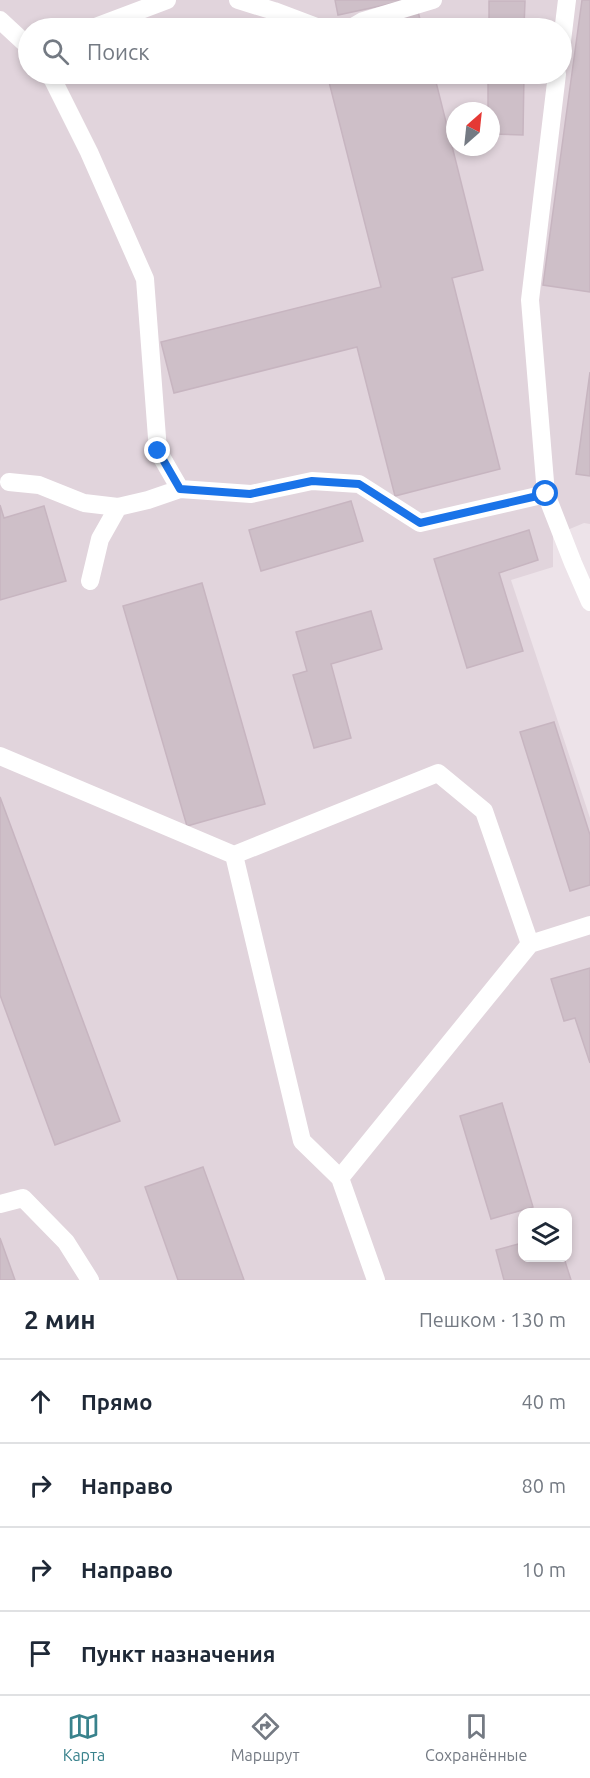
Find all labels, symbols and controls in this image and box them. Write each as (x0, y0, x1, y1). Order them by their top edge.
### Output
search box (18, 18, 572, 84)
icon: search (39, 35, 72, 68)
text: Поиск (87, 39, 150, 64)
north arrow (446, 102, 500, 156)
route end (144, 437, 170, 463)
route start (532, 480, 558, 506)
map controls (518, 1208, 572, 1262)
button: layers (518, 1208, 572, 1262)
text: 2 мин (24, 1305, 96, 1334)
text: Пешком · 130 m (419, 1308, 566, 1331)
icon: ahead (24, 1385, 57, 1418)
text: Прямо (81, 1389, 152, 1414)
text: 40 m (522, 1390, 566, 1413)
icon: right (24, 1469, 57, 1502)
text: Направо (81, 1473, 173, 1498)
text: 80 m (522, 1474, 566, 1497)
icon: right (24, 1553, 57, 1586)
text: Направо (81, 1557, 173, 1582)
text: 10 m (522, 1558, 566, 1581)
icon: arrive (24, 1637, 57, 1670)
text: Пункт назначения (81, 1641, 275, 1666)
tab: Карта (63, 1710, 105, 1764)
tab: Маршрут (231, 1710, 300, 1764)
tab: Сохранённые (425, 1710, 527, 1764)

